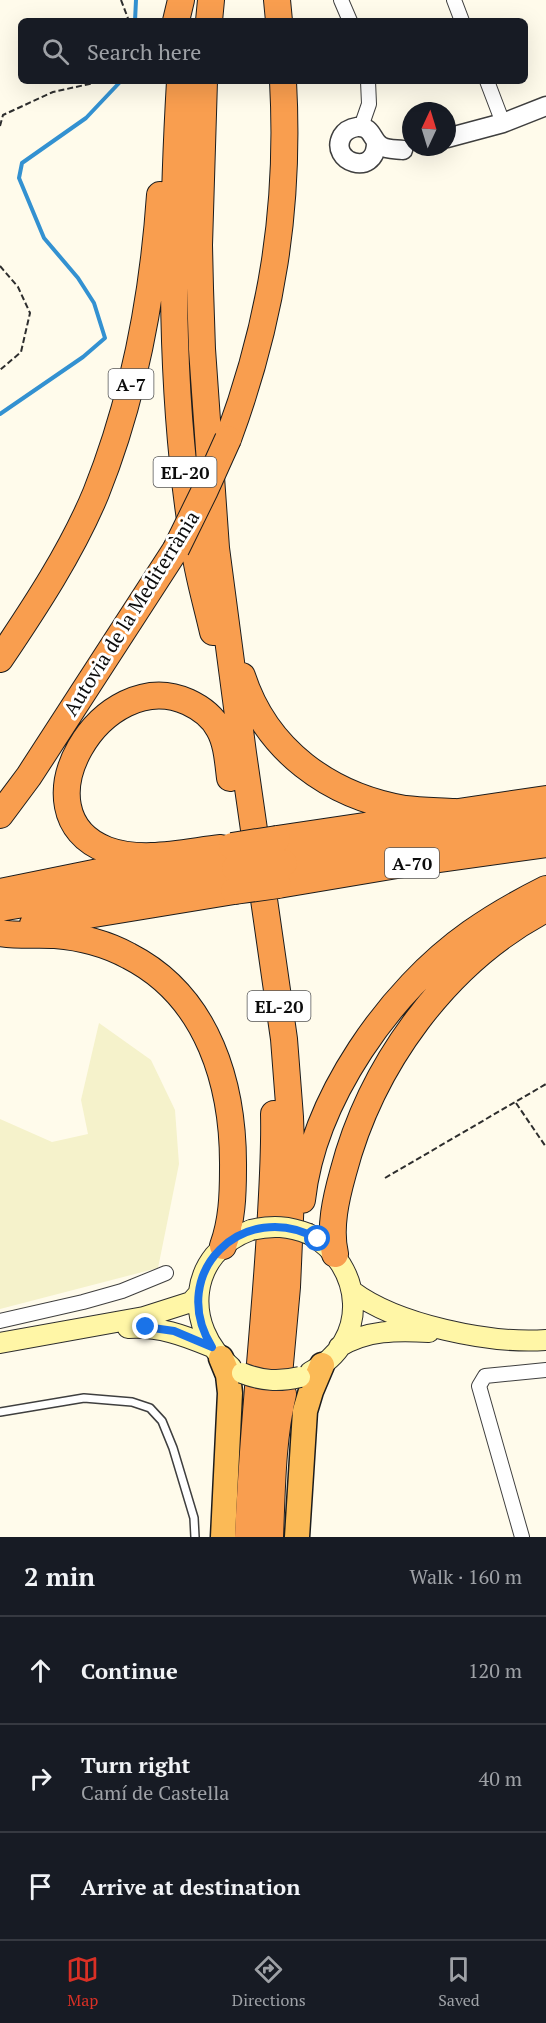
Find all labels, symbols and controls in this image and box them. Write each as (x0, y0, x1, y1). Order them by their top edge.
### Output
search box (18, 18, 528, 84)
icon: search (39, 35, 72, 68)
text: Search here (87, 37, 201, 66)
north arrow (402, 102, 456, 156)
road number: A-7 (108, 369, 154, 399)
road number: EL-20 (154, 457, 216, 487)
street label: Autovia de la Mediterrània (57, 505, 205, 721)
road number: A-70 (385, 848, 439, 878)
road number: EL-20 (248, 991, 310, 1021)
route start (304, 1225, 330, 1251)
route end (132, 1313, 158, 1339)
text: 2 min (24, 1559, 95, 1593)
text: Walk · 160 m (410, 1563, 522, 1590)
icon: ahead (24, 1654, 57, 1687)
text: Continue (81, 1656, 178, 1685)
text: 120 m (468, 1657, 522, 1684)
text: Turn right (81, 1750, 190, 1779)
icon: right (24, 1762, 57, 1795)
text: 40 m (479, 1765, 522, 1792)
text: Camí de Castella (81, 1779, 229, 1806)
icon: arrive (24, 1870, 57, 1903)
text: Arrive at destination (81, 1872, 300, 1901)
tab: Map (66, 1953, 99, 2011)
tab: Directions (232, 1953, 306, 2011)
tab: Saved (438, 1953, 480, 2011)

